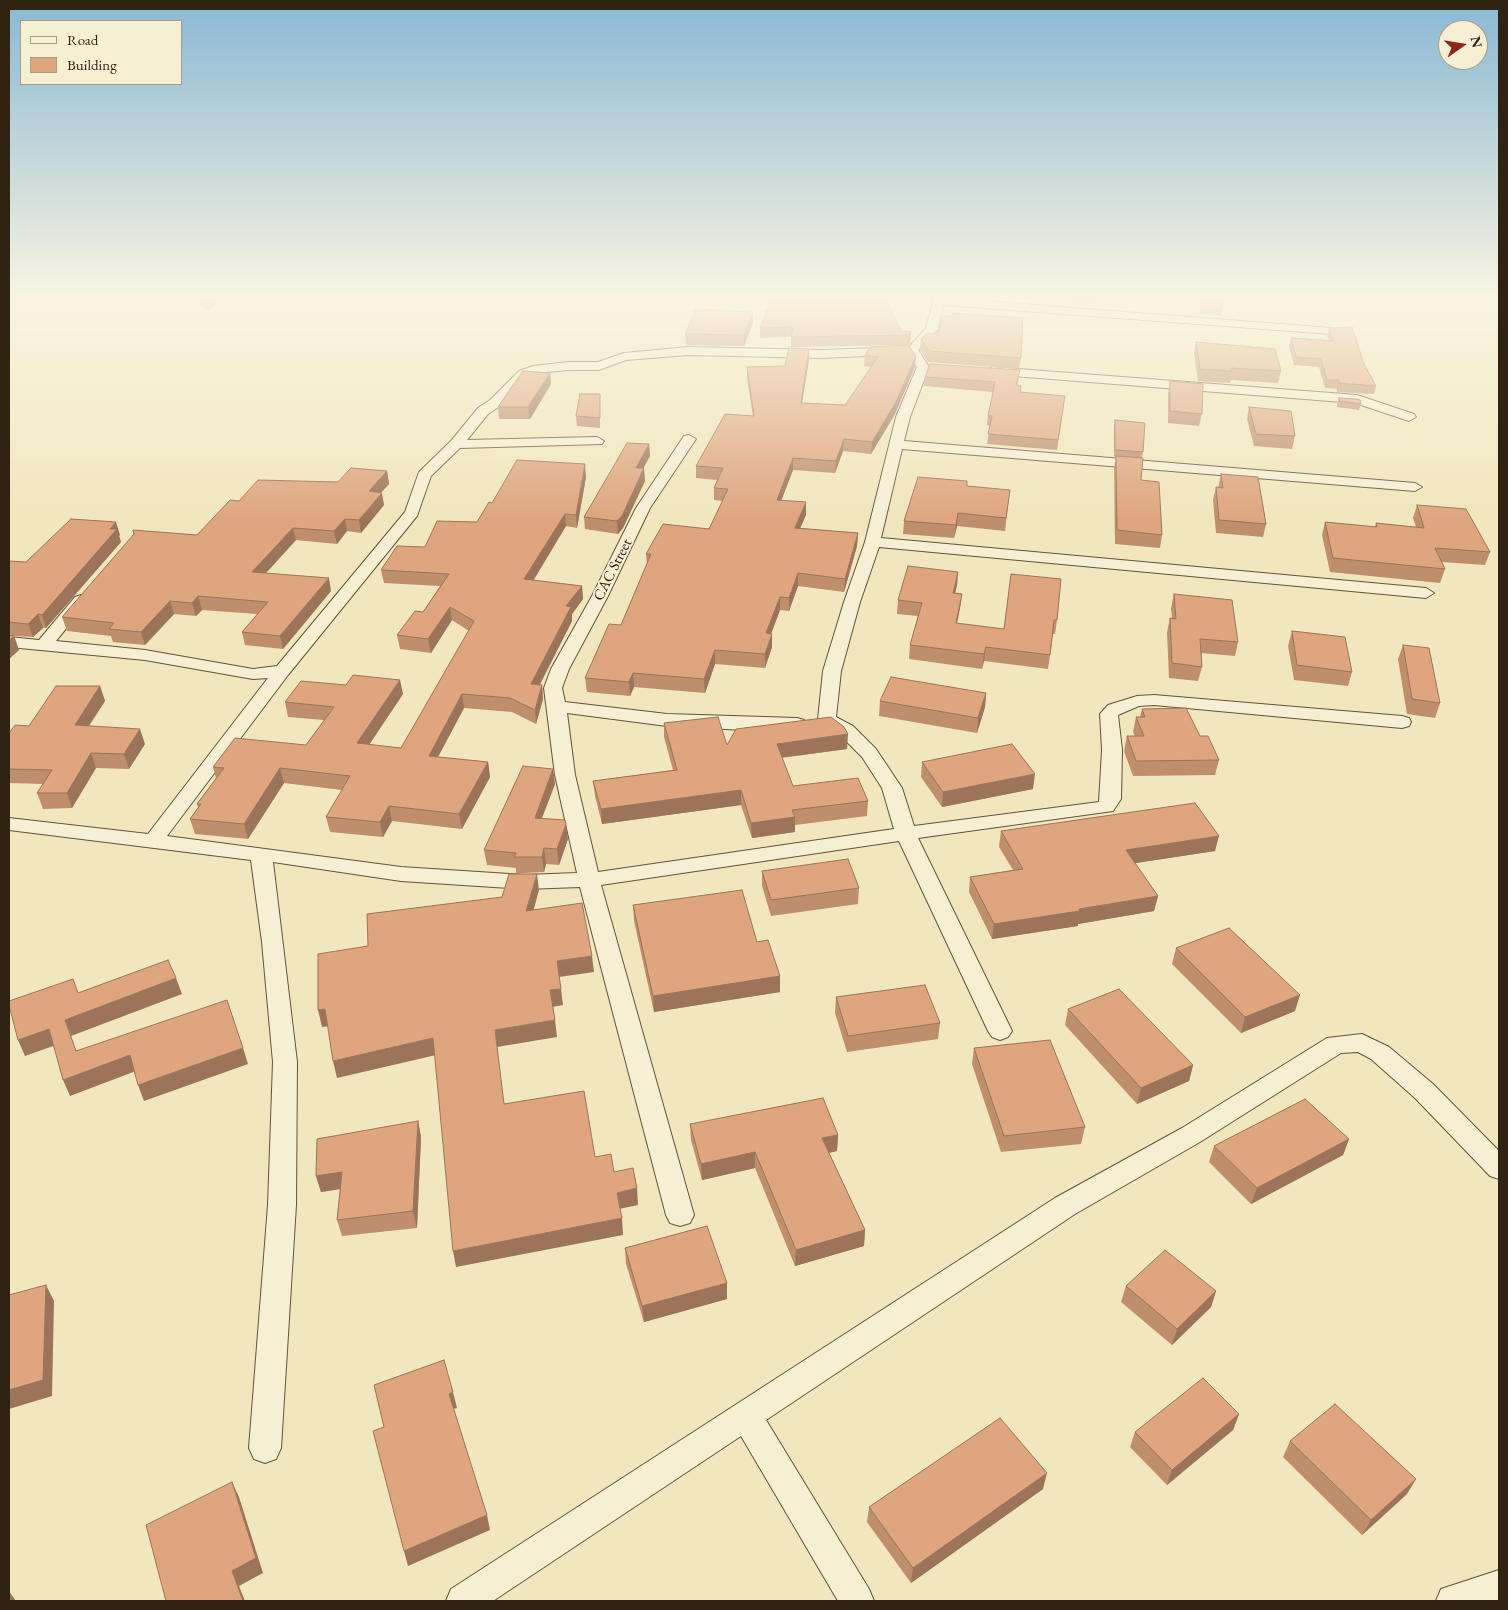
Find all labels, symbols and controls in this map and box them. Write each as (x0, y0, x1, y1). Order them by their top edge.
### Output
legend (20, 20, 182, 85)
north arrow (1438, 20, 1488, 70)
text: Road (67, 30, 98, 49)
text: N (1467, 34, 1487, 49)
text: Building (67, 55, 117, 74)
street label: CAC Street (590, 536, 636, 604)

